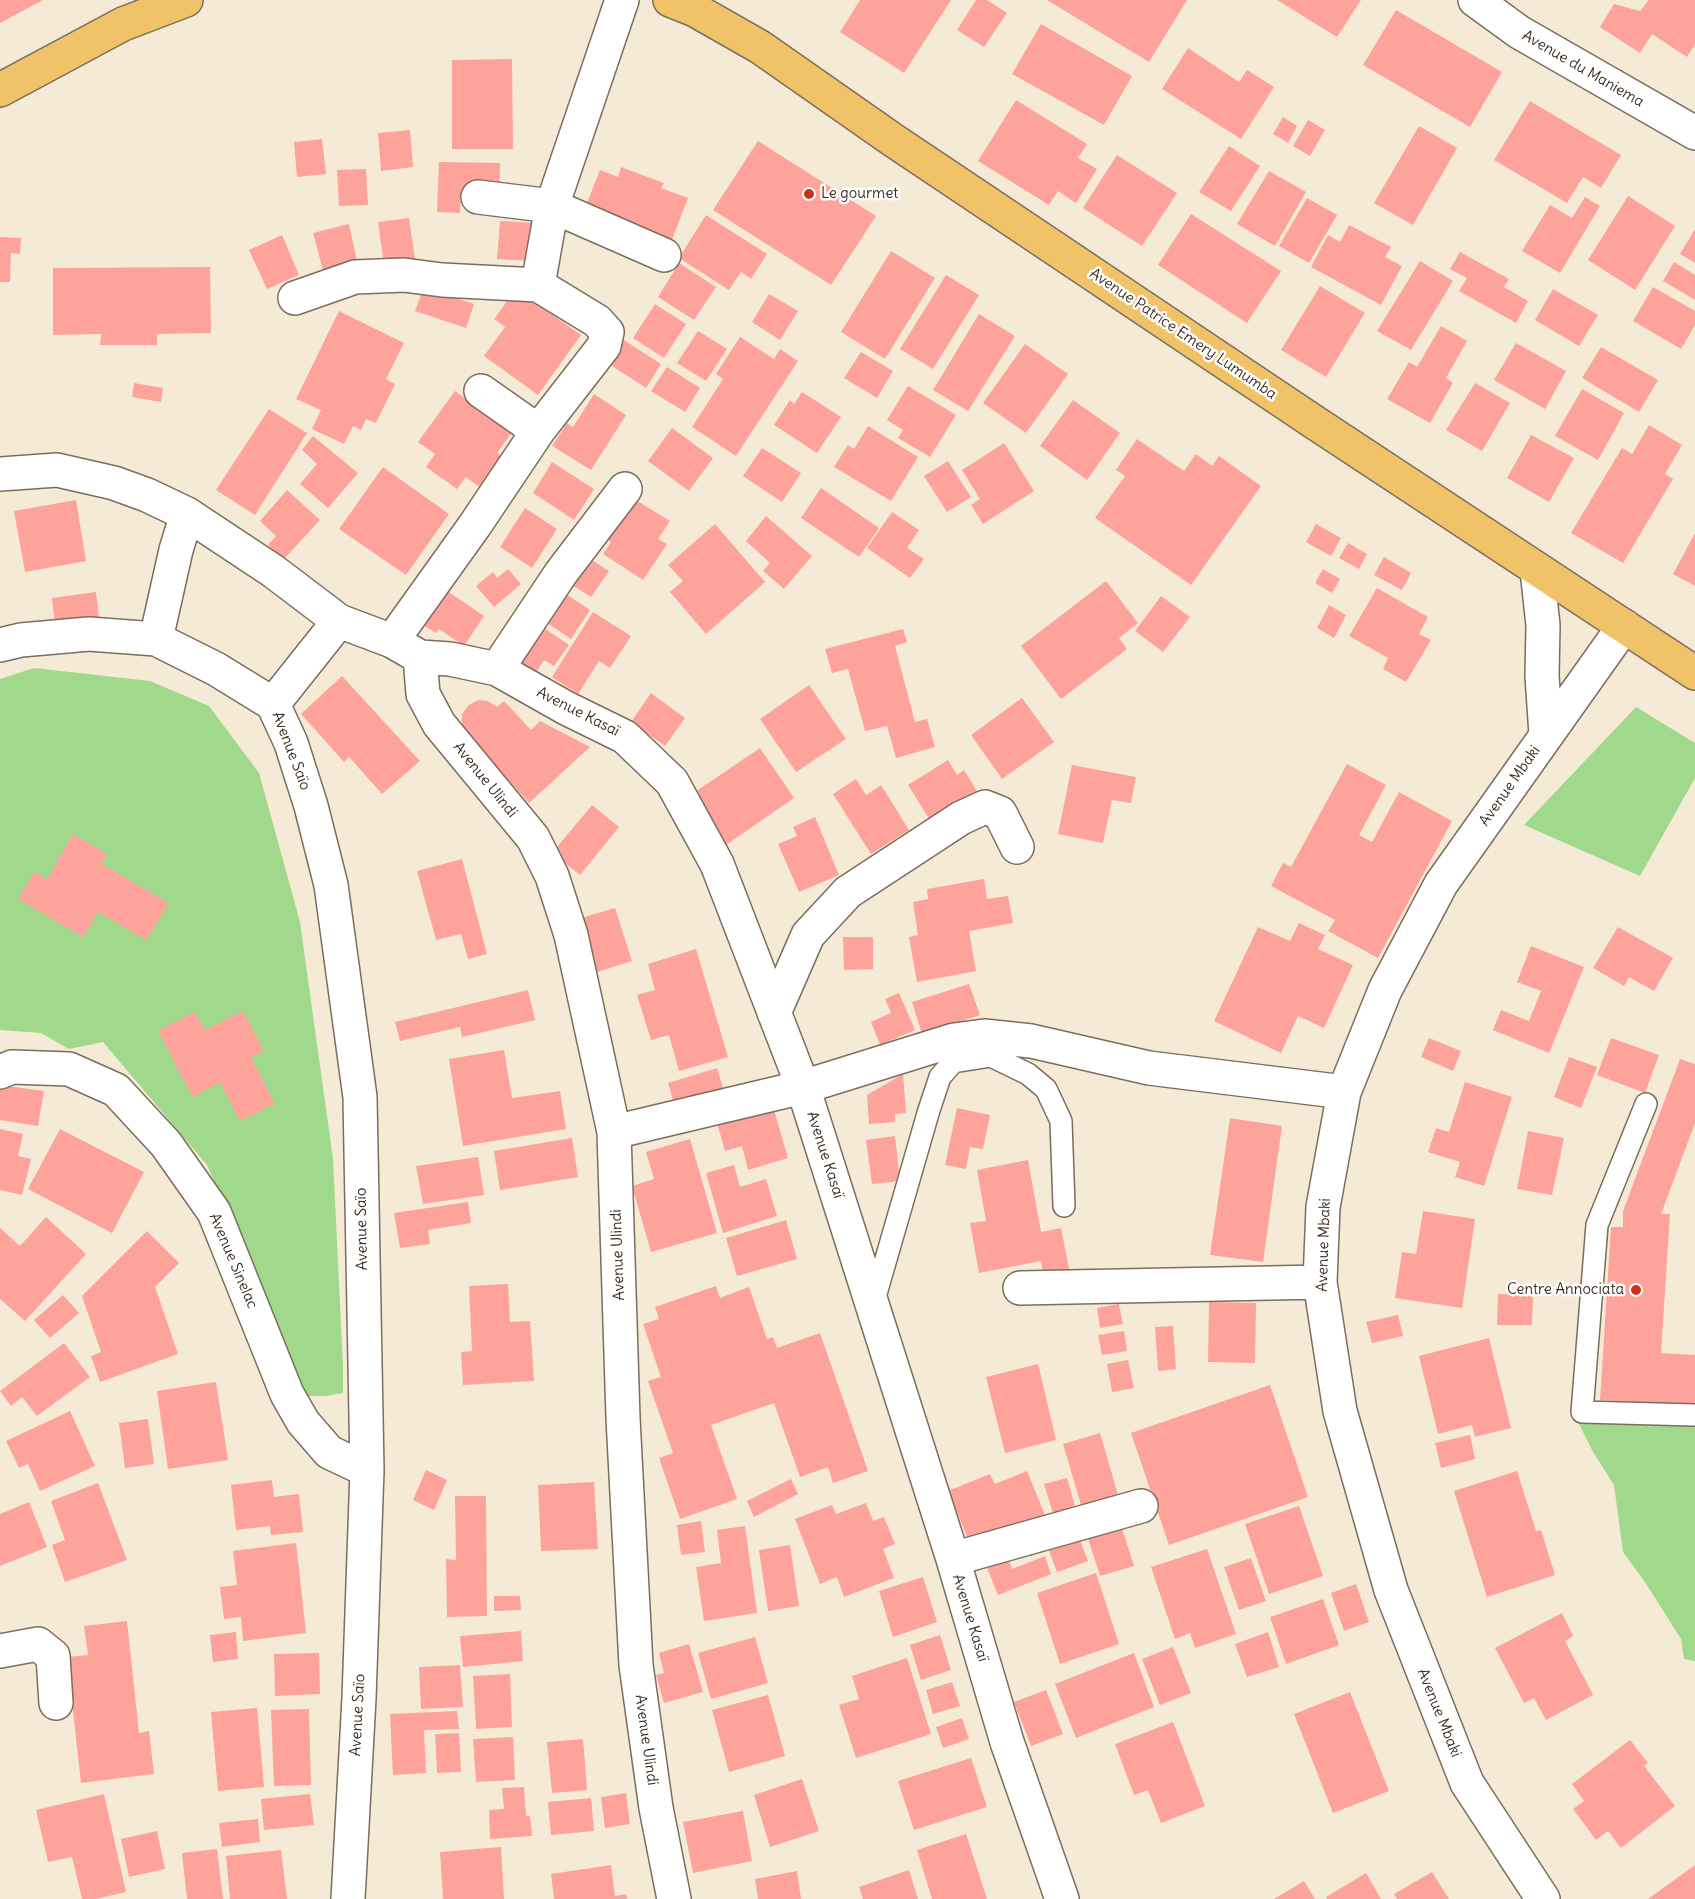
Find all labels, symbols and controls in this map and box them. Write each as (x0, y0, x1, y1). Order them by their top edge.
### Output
street label: Avenue du Maniema (1519, 27, 1647, 111)
place label: Le gourmet (821, 185, 898, 203)
marker: Le gourmet (802, 187, 816, 201)
street label: Avenue Patrice Emery Lumumba (1086, 265, 1280, 403)
street label: Avenue Kasaï (534, 683, 622, 741)
street label: Avenue Saïo (268, 709, 314, 793)
street label: Avenue Ulindi (449, 739, 521, 821)
street label: Avenue Mbaki (1476, 742, 1544, 830)
street label: Avenue Kasaï (802, 1109, 848, 1201)
street label: Avenue Saïo (352, 1188, 372, 1270)
street label: Avenue Mbaki (1313, 1198, 1335, 1292)
street label: Avenue Ulindi (607, 1209, 629, 1301)
street label: Avenue Sinelac (205, 1211, 261, 1311)
place label: Centre Annociata (1507, 1281, 1624, 1299)
marker: Centre Annociata (1629, 1283, 1643, 1297)
street label: Avenue Kasaï (948, 1572, 992, 1664)
street label: Avenue Mbaki (1413, 1666, 1465, 1760)
street label: Avenue Saïo (347, 1673, 369, 1757)
street label: Avenue Ulindi (631, 1693, 661, 1787)

